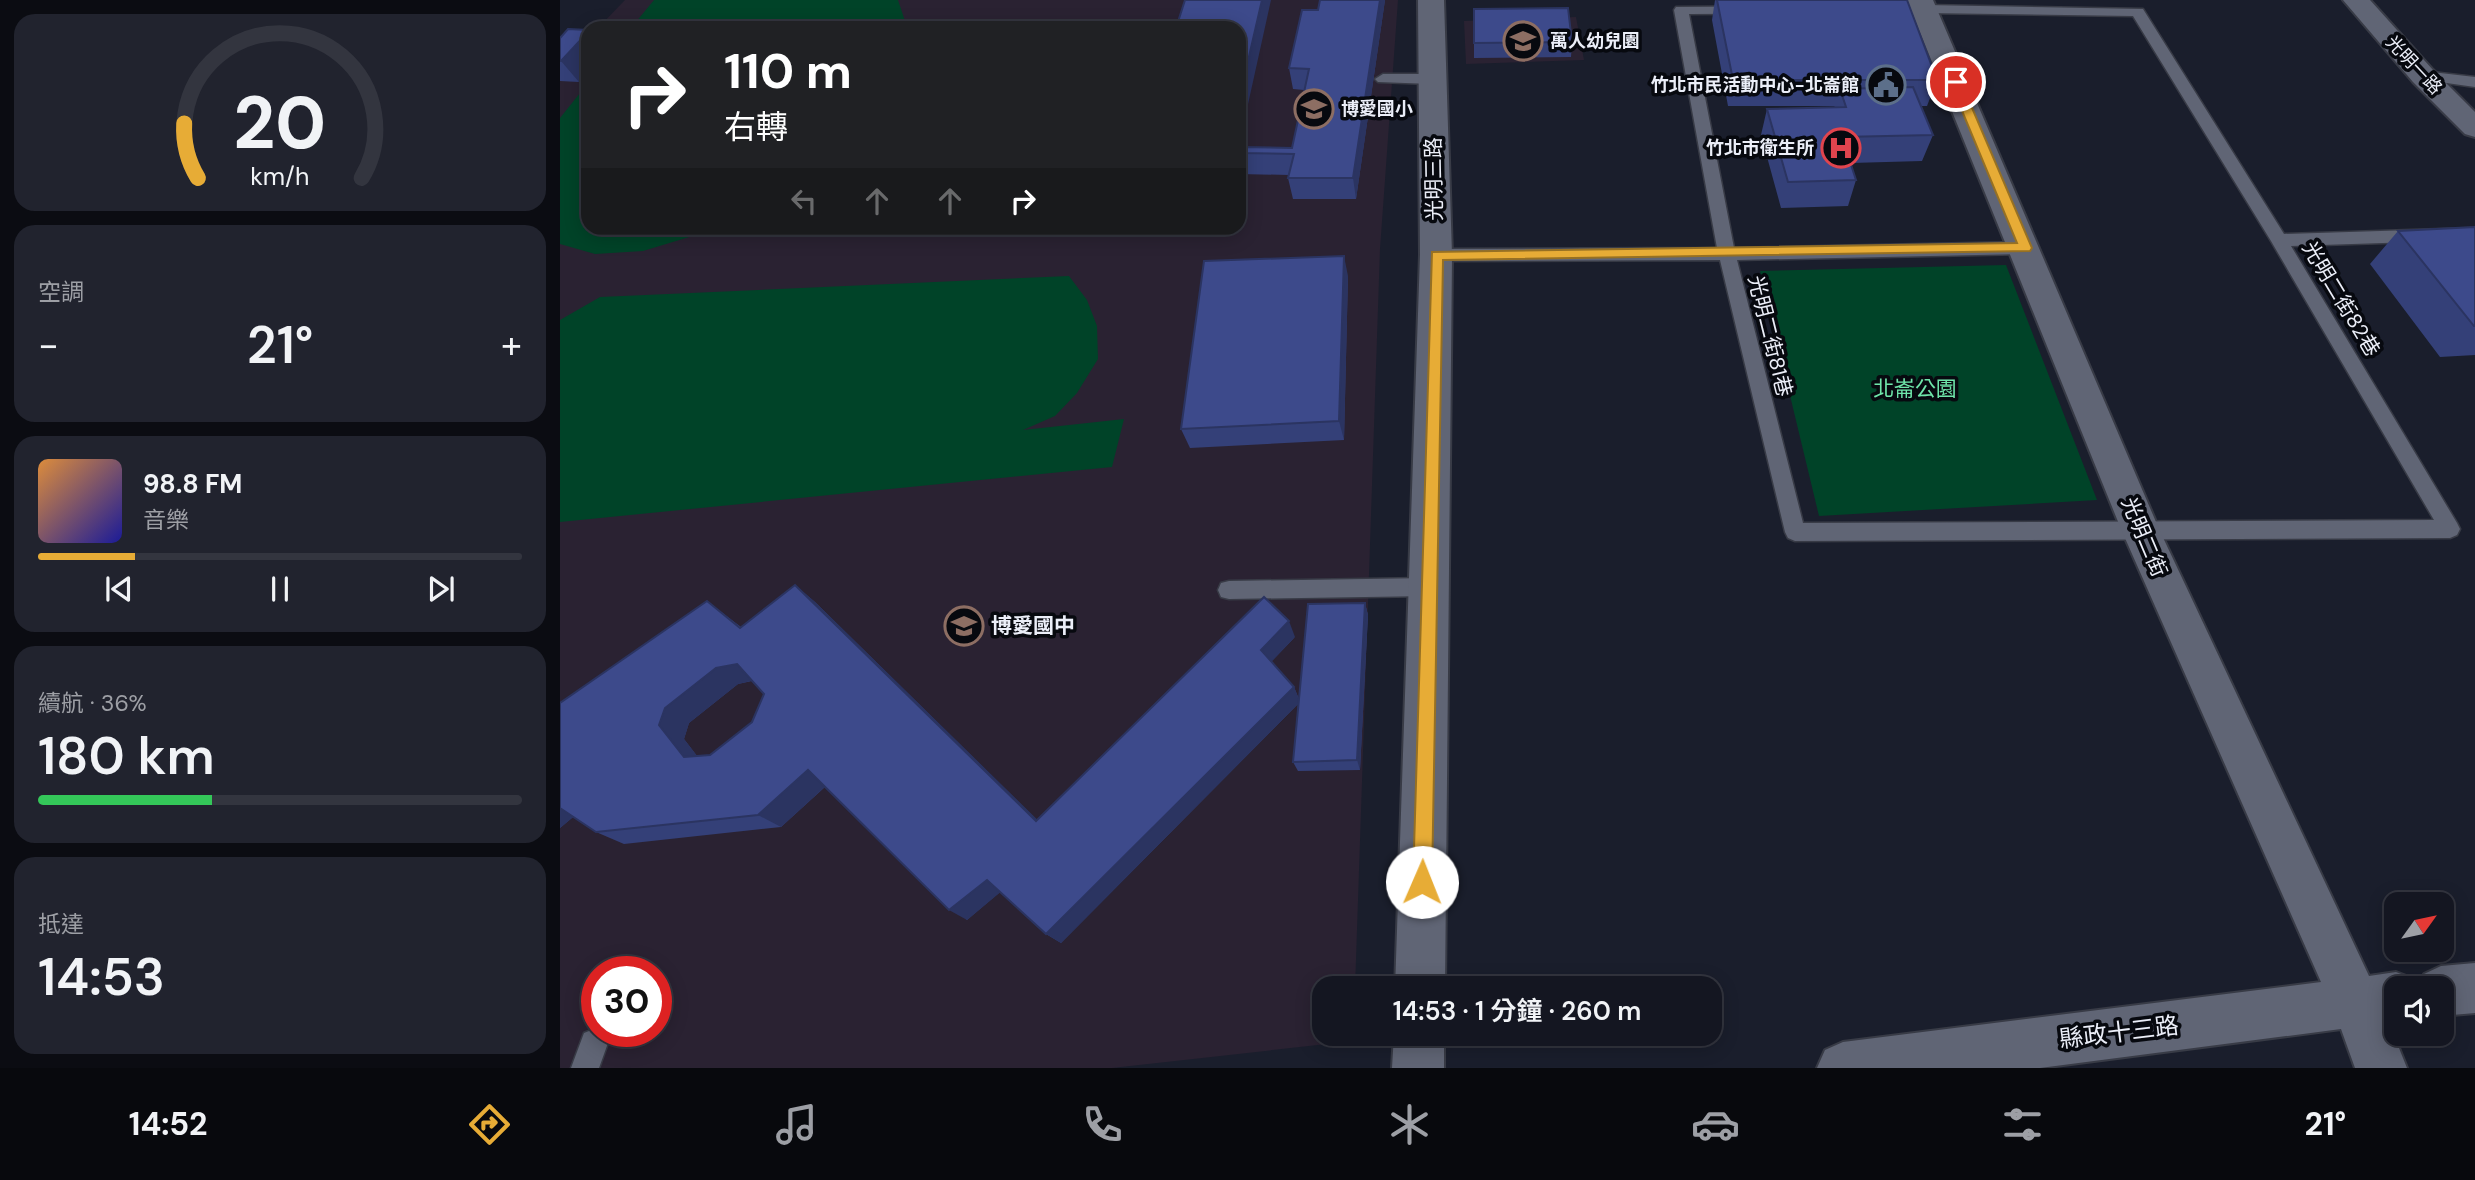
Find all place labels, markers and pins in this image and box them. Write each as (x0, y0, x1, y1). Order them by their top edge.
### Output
school or university icon: 萬人幼兒園 (1502, 20, 1544, 62)
place label: 萬人幼兒園 (1550, 29, 1640, 53)
pin (1926, 52, 1986, 112)
public building icon: 竹北市民活動中心-北崙館 (1865, 64, 1907, 106)
place label: 竹北市民活動中心-北崙館 (1651, 73, 1859, 97)
school or university icon: 博愛國小 (1293, 88, 1335, 130)
place label: 博愛國小 (1341, 97, 1413, 121)
hospital icon: 竹北市衛生所 (1820, 127, 1862, 169)
place label: 竹北市衛生所 (1706, 136, 1814, 160)
school or university icon: 博愛國中 (943, 605, 985, 647)
place label: 博愛國中 (991, 612, 1075, 640)

